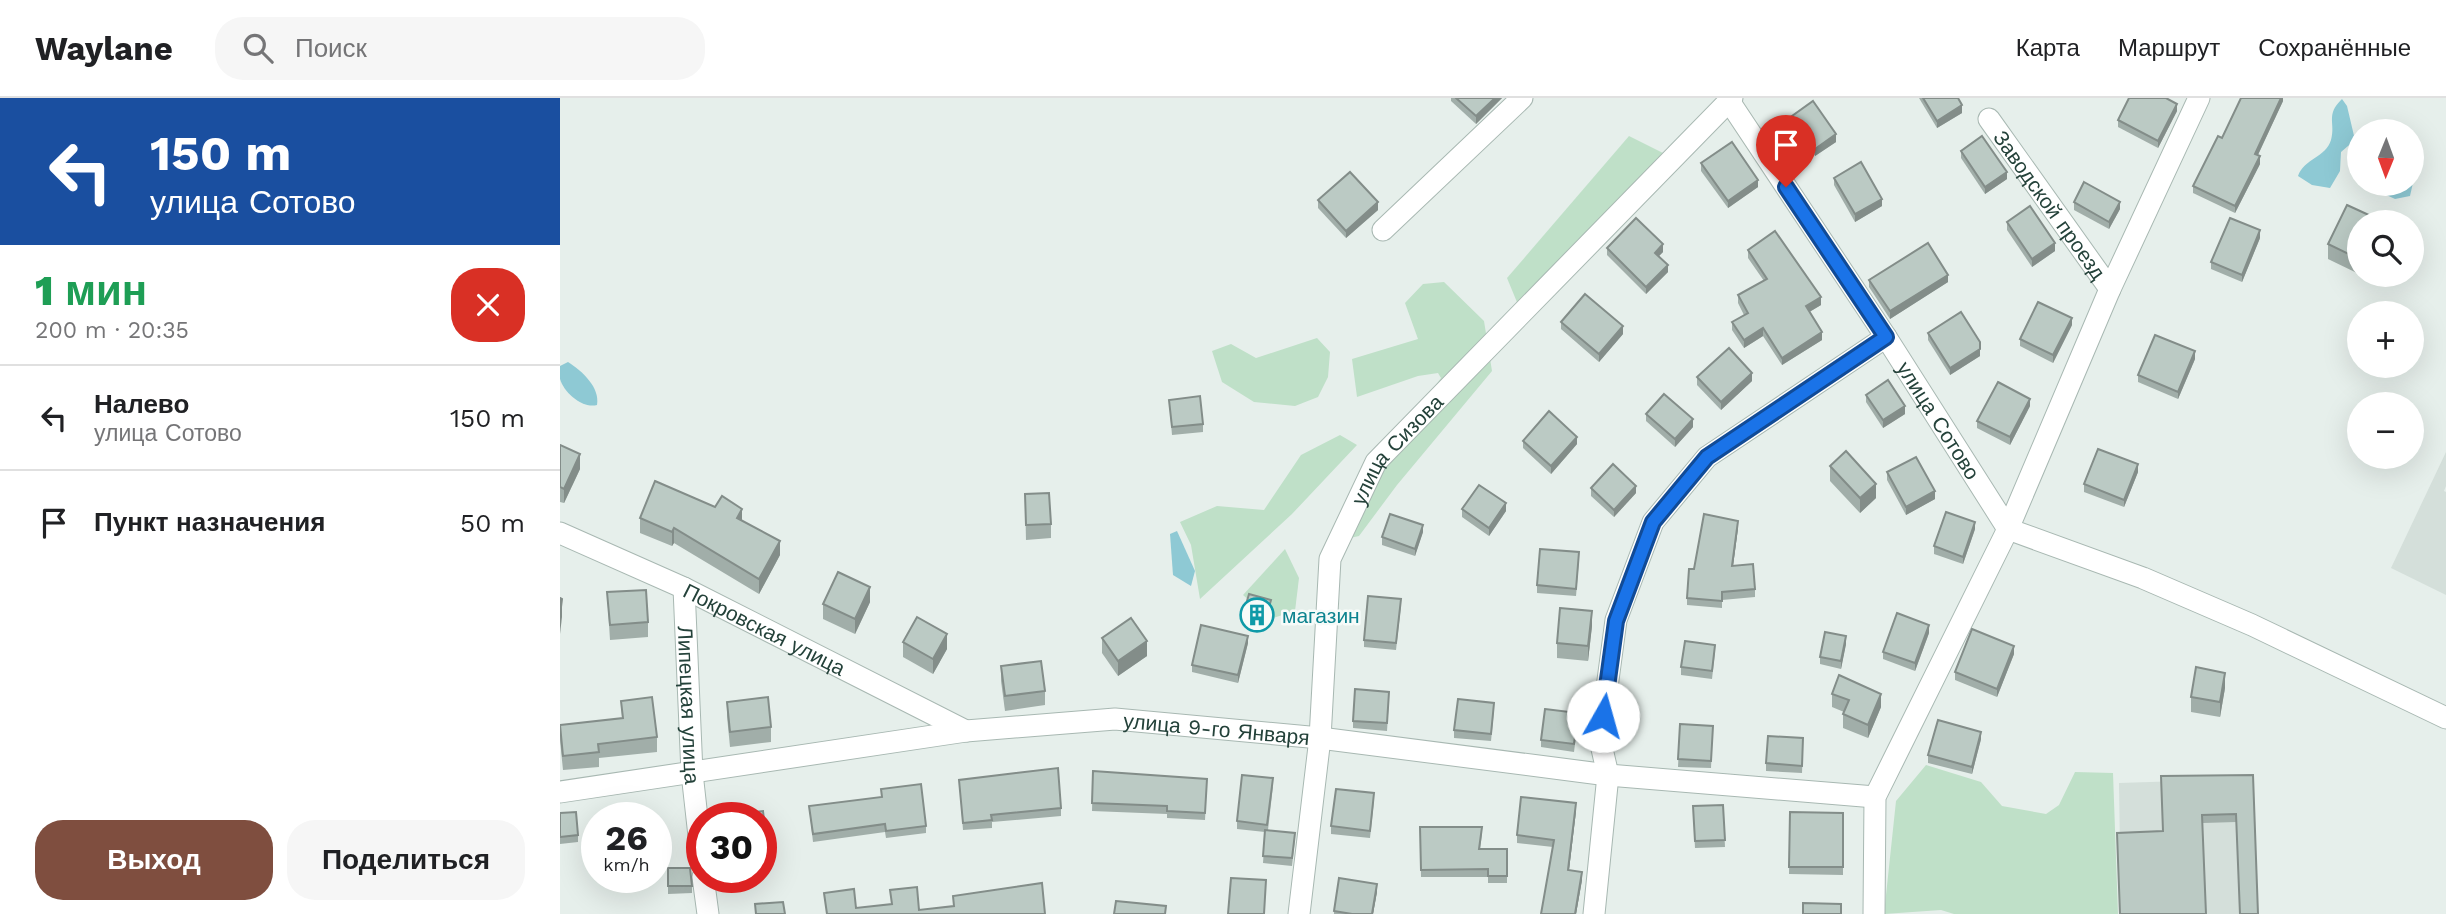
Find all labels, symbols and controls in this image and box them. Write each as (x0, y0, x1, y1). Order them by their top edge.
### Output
search box (215, 17, 705, 80)
text: Waylane (35, 29, 173, 68)
icon: search (239, 29, 277, 67)
text: Поиск (295, 33, 367, 63)
text: Карта (2016, 34, 2080, 62)
text: Маршрут (2118, 34, 2220, 62)
text: Сохранённые (2258, 34, 2411, 62)
pin (1756, 115, 1816, 187)
north arrow (2347, 119, 2424, 196)
map controls (2347, 119, 2424, 469)
text: 150 m (150, 124, 291, 182)
street label: Заводской проезд (1988, 125, 2111, 284)
icon: left (35, 126, 126, 217)
icon: arrive (1767, 126, 1805, 164)
text: улица Сотово (150, 183, 356, 221)
button: search (2347, 210, 2424, 287)
text: 1 мин (35, 266, 147, 315)
button: close (451, 268, 525, 342)
button: + (2347, 301, 2424, 378)
text: 200 m · 20:35 (35, 317, 189, 344)
street label: улица Сотово (1892, 356, 1986, 484)
text: Налево (94, 389, 189, 419)
street label: улица Сизова (1345, 389, 1448, 509)
button: − (2347, 392, 2424, 469)
icon: left (35, 399, 73, 437)
text: 150 m (450, 403, 525, 433)
text: улица Сотово (94, 420, 242, 447)
icon: arrive (35, 504, 73, 542)
text: Пункт назначения (94, 507, 325, 537)
text: 50 m (460, 508, 525, 538)
street label: Покровская улица (679, 577, 850, 680)
building icon: магазин (1238, 596, 1276, 634)
place label: магазин (1282, 603, 1360, 628)
street label: Липецкая улица (673, 625, 706, 786)
position arrow (1566, 679, 1640, 753)
street label: улица 9-го Января (1122, 707, 1311, 749)
speed limit sign: 30 (686, 802, 777, 893)
text: 26 (605, 817, 648, 859)
button: Выход (35, 820, 273, 900)
button: Поделиться (287, 820, 525, 900)
text: km/h (603, 854, 650, 875)

